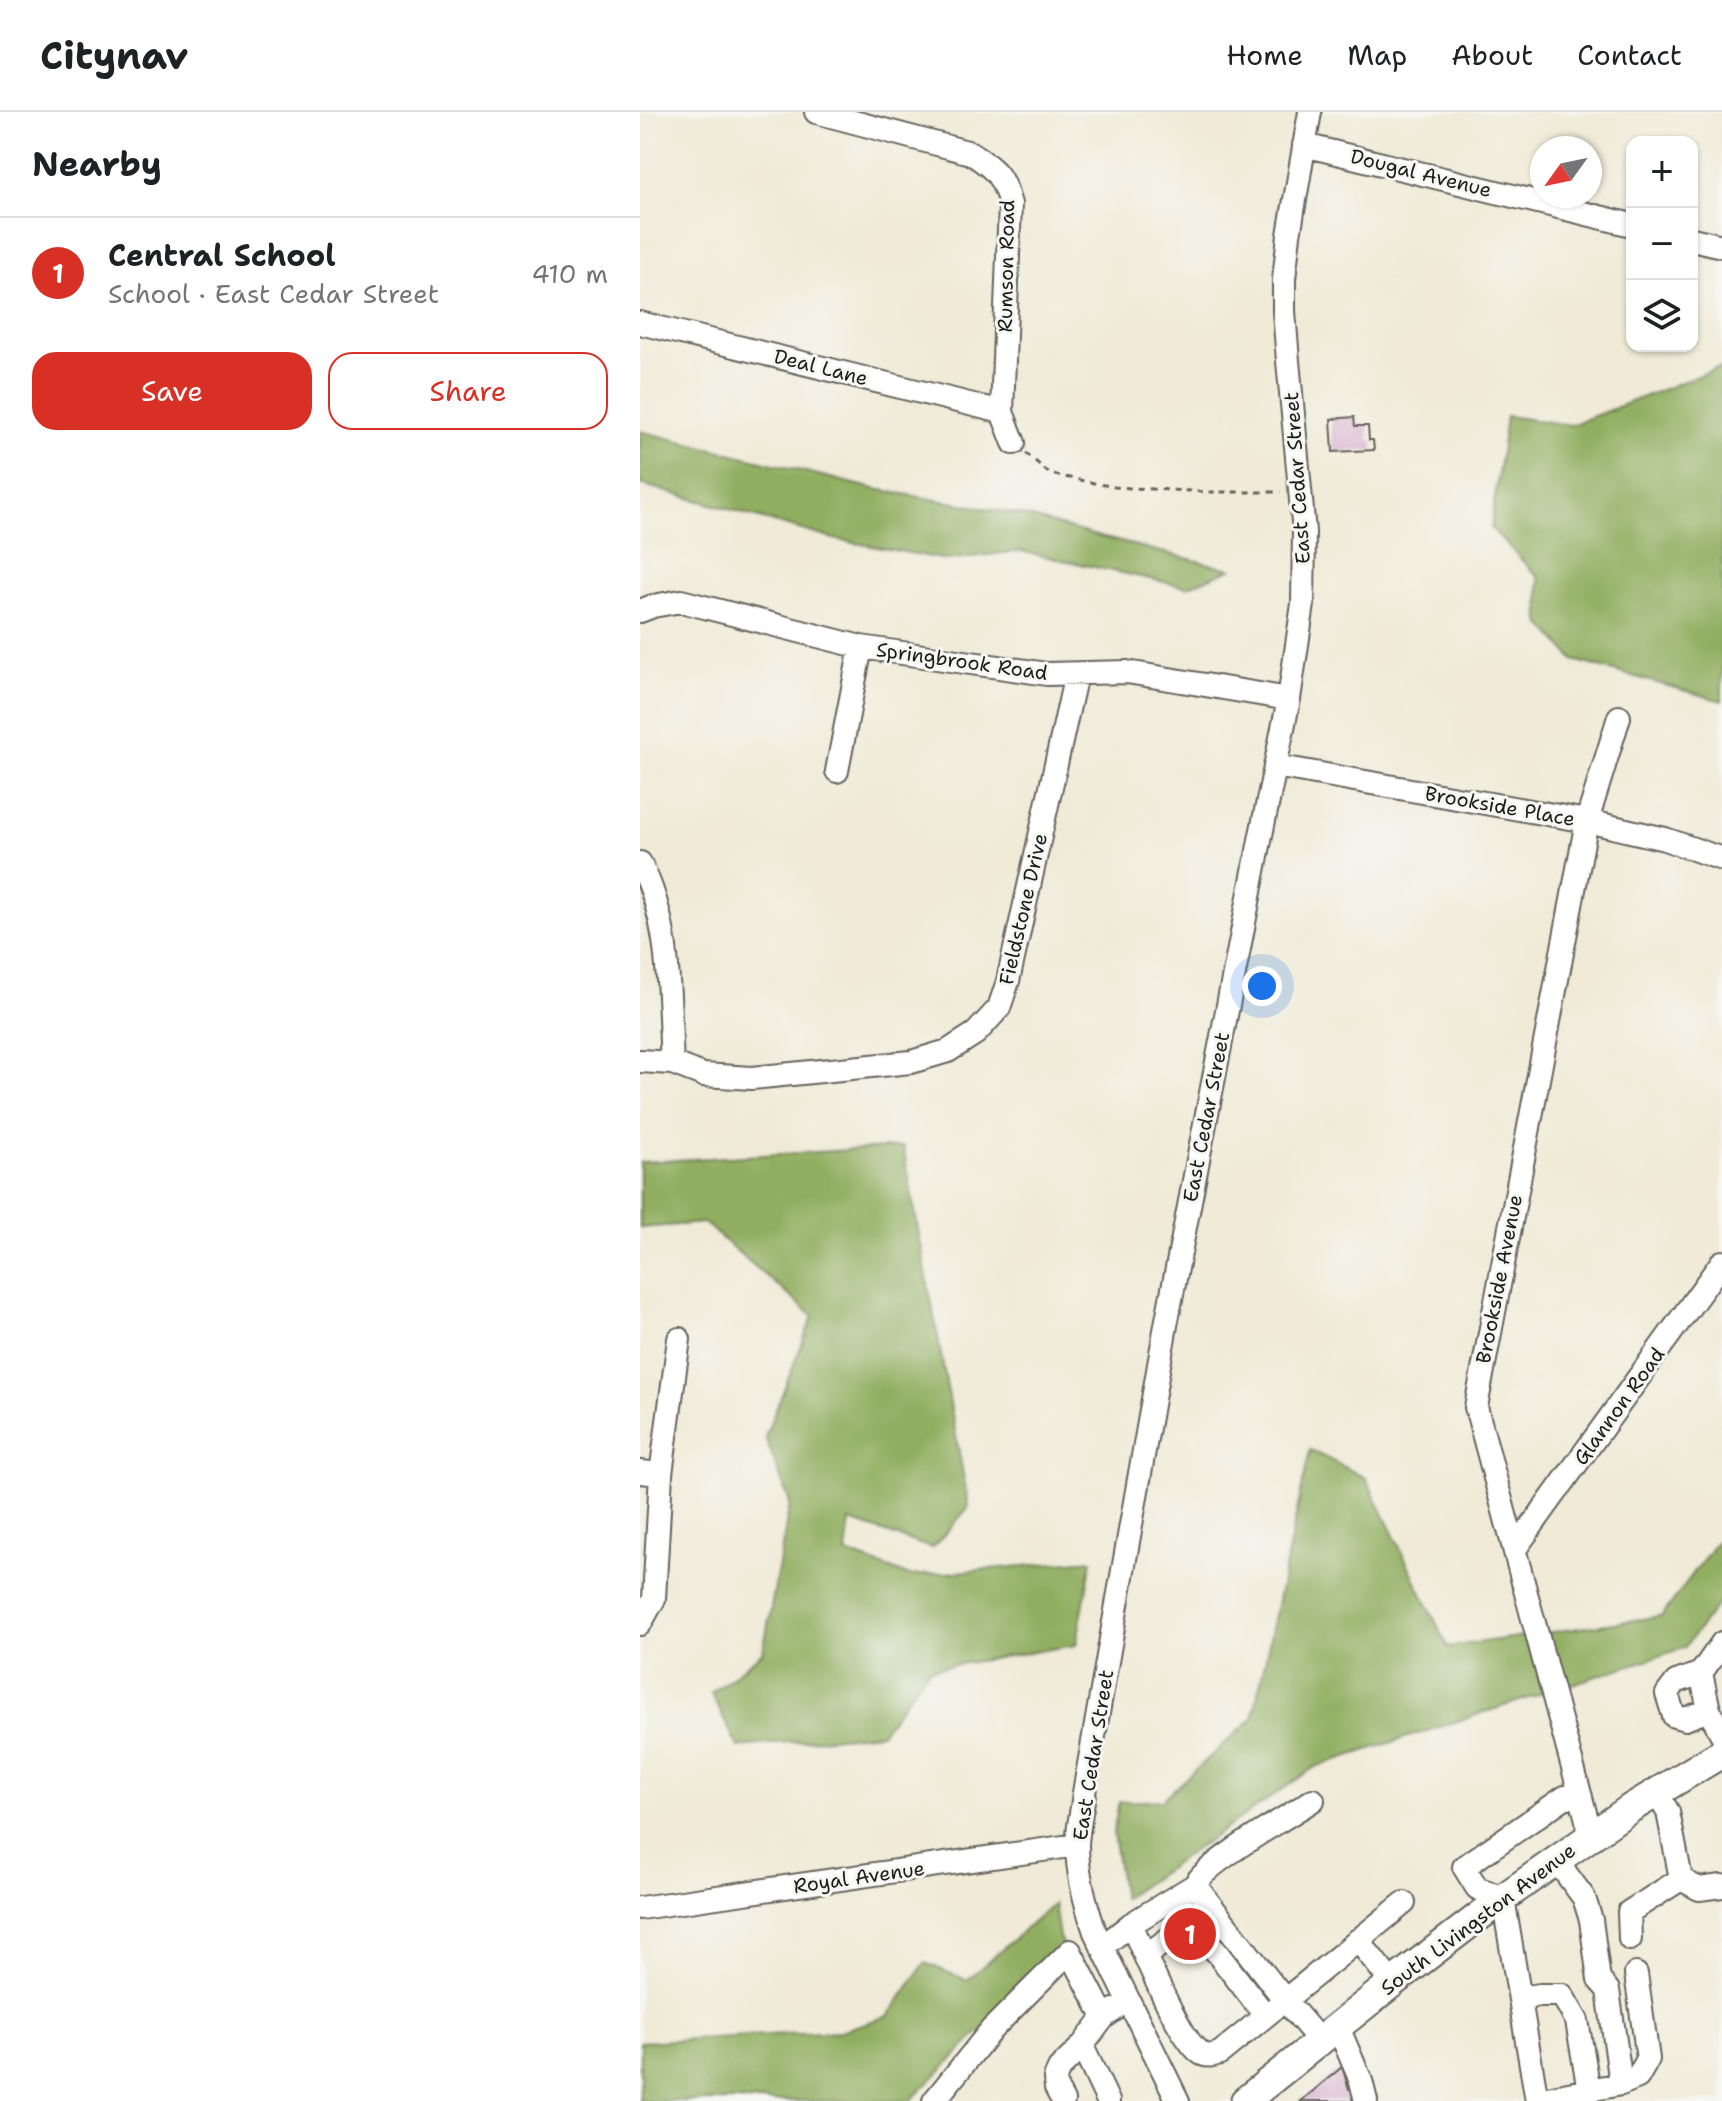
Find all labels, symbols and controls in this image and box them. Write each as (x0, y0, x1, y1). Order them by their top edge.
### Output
text: Citynav (40, 30, 188, 81)
text: Home (1226, 36, 1303, 74)
text: Map (1347, 36, 1407, 74)
text: About (1451, 36, 1533, 74)
text: Contact (1577, 36, 1682, 74)
north arrow (1530, 136, 1602, 208)
map controls (1626, 136, 1698, 352)
button: + (1626, 136, 1698, 208)
text: Nearby (32, 141, 162, 187)
street label: Dougal Avenue (1348, 143, 1494, 203)
street label: Rumson Road (992, 199, 1020, 333)
button: − (1626, 208, 1698, 280)
text: Central School (108, 235, 336, 276)
text: 1 (52, 256, 64, 291)
text: 410 m (531, 256, 608, 291)
text: School · East Cedar Street (108, 276, 439, 311)
button: layers (1626, 280, 1698, 352)
street label: Deal Lane (771, 343, 871, 391)
button: Save (32, 352, 312, 430)
button: Share (328, 352, 608, 430)
street label: East Cedar Street (1278, 391, 1316, 565)
street label: Springbrook Road (875, 636, 1050, 686)
street label: Brookside Place (1423, 780, 1577, 832)
street label: Fieldstone Drive (993, 831, 1053, 987)
your location (1242, 966, 1282, 1006)
street label: East Cedar Street (1177, 1030, 1235, 1204)
street label: Brookside Avenue (1470, 1192, 1528, 1366)
street label: Glannon Road (1568, 1342, 1671, 1470)
street label: East Cedar Street (1067, 1668, 1119, 1842)
street label: South Livingston Avenue (1375, 1837, 1581, 2001)
street label: Royal Avenue (792, 1855, 926, 1899)
pin: 1 (1164, 1904, 1216, 1964)

